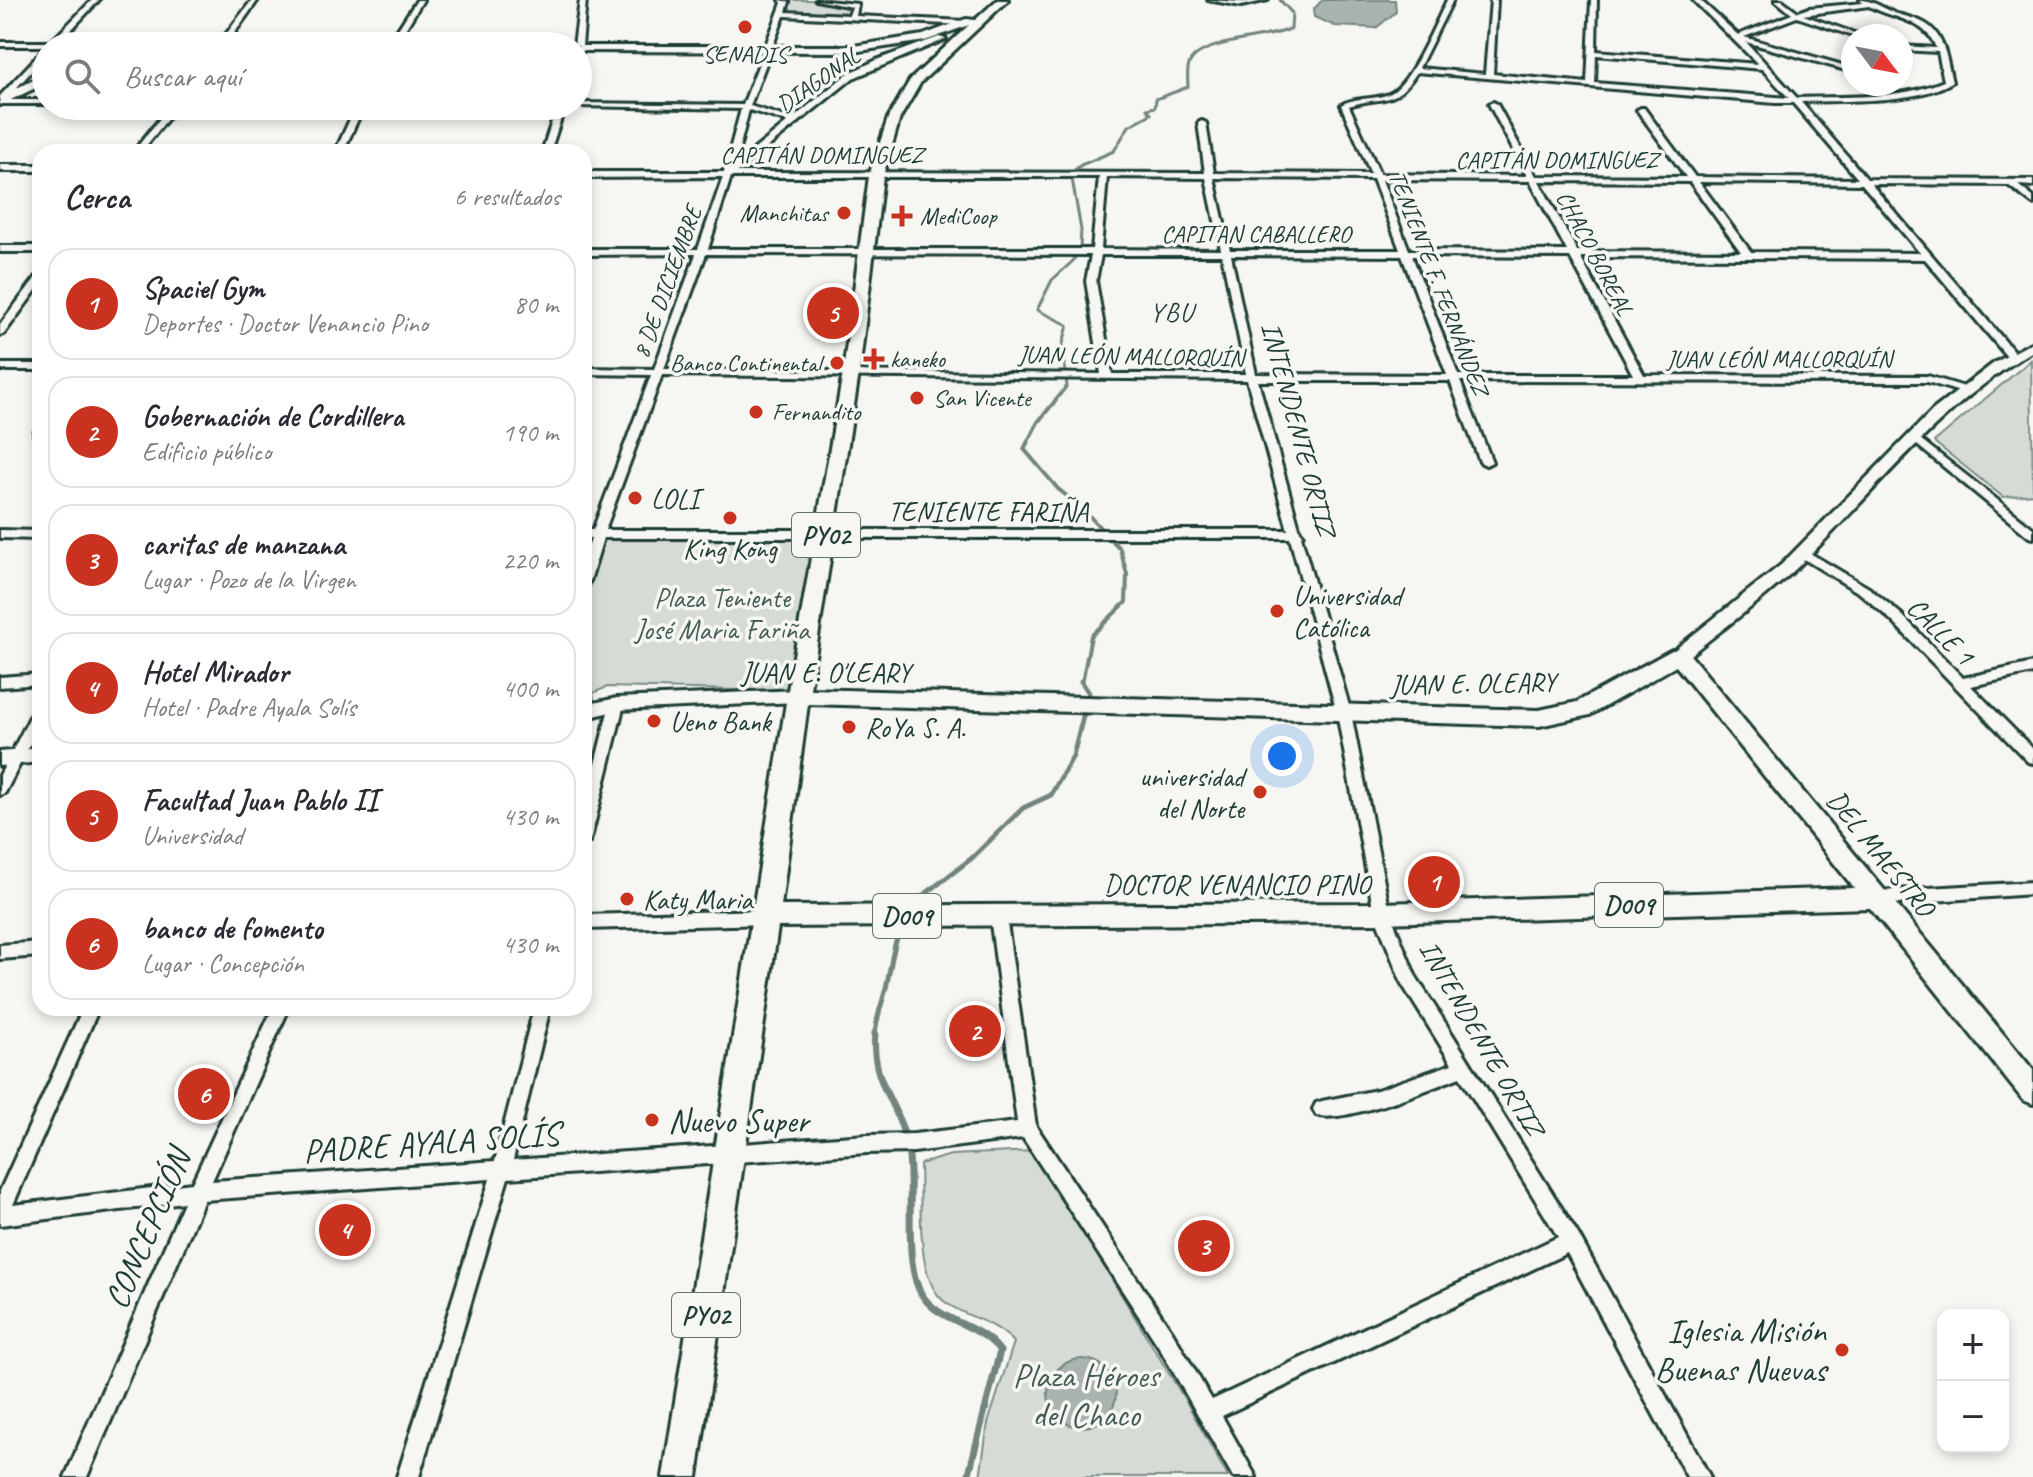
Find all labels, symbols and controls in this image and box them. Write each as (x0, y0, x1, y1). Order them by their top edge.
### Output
marker: SENADIS (736, 18, 754, 36)
north arrow (1841, 24, 1913, 96)
search box (32, 32, 592, 120)
place label: SENADIS (703, 39, 792, 69)
street label: DIAGONAL (771, 40, 866, 119)
icon: search (60, 54, 104, 98)
text: Buscar aquí (124, 57, 242, 95)
street label: CAPITÁN DOMINGUEZ (721, 140, 927, 170)
street label: CAPITÁN DOMINGUEZ (1456, 145, 1662, 175)
street label: TENIENTE F. FERNÁNDEZ (1382, 166, 1497, 403)
text: Cerca (64, 175, 130, 218)
text: 6 resultados (454, 180, 560, 213)
street label: CHACO BOREAL (1550, 186, 1641, 321)
place label: Manchitas (740, 198, 830, 228)
street label: 8 DE DICIEMBRE (626, 199, 709, 362)
place label: MediCoop (920, 201, 999, 231)
marker: Manchitas (835, 204, 853, 222)
marker: MediCoop (891, 205, 913, 227)
street label: CAPITAN CABALLERO (1161, 219, 1354, 249)
text: Spaciel Gym (142, 269, 264, 307)
pin: 5 (807, 283, 859, 343)
text: 1 (86, 288, 98, 321)
text: 80 m (514, 288, 558, 321)
district label: YBU (1150, 296, 1197, 329)
text: Deportes · Doctor Venancio Pino (142, 307, 428, 340)
street label: INTENDENTE ORTIZ (1254, 318, 1345, 544)
street label: JUAN LEÓN MALLORQUÍN (1017, 339, 1247, 373)
place label: kaneko (890, 344, 947, 374)
street label: JUAN LEÓN MALLORQUÍN (1665, 344, 1895, 374)
place label: Banco Continental (670, 348, 825, 378)
marker: kaneko (865, 350, 883, 368)
marker: Banco Continental (828, 354, 846, 372)
place label: San Vicente (933, 383, 1033, 413)
marker: San Vicente (908, 389, 926, 407)
text: Gobernación de Cordillera (142, 397, 404, 435)
place label: Fernandito (772, 397, 862, 427)
marker: Fernandito (747, 403, 765, 421)
text: 2 (86, 416, 98, 449)
text: 190 m (502, 416, 558, 449)
text: Edificio público (142, 435, 271, 468)
place label: LOLI (651, 481, 705, 516)
marker: LOLI (626, 489, 644, 507)
street label: TENIENTE FARIÑA (888, 494, 1090, 529)
marker: King Kong (721, 509, 739, 527)
road number: PY02 (792, 513, 860, 557)
text: caritas de manzana (142, 525, 345, 563)
place label: King Kong (683, 531, 778, 566)
text: 3 (86, 544, 98, 577)
text: 220 m (502, 544, 558, 577)
text: Lugar · Pozo de la Virgen (142, 563, 356, 596)
place label: Universidad Católica (1293, 578, 1406, 645)
park label: Plaza Teniente José Maria Fariña (633, 580, 811, 647)
street label: CALLE 1 (1900, 590, 1983, 673)
marker: Universidad Católica (1268, 602, 1286, 620)
text: Hotel Mirador (142, 653, 288, 691)
street label: JUAN E. O'LEARY (739, 655, 915, 690)
street label: JUAN E. OLEARY (1388, 664, 1560, 702)
text: 4 (86, 672, 98, 705)
text: 400 m (502, 672, 558, 705)
text: Hotel · Padre Ayala Solís (142, 691, 356, 724)
place label: Ueno Bank (670, 704, 772, 739)
place label: RoYa S. A. (865, 710, 966, 745)
marker: Ueno Bank (645, 712, 663, 730)
marker: RoYa S. A. (840, 718, 858, 736)
your location (1262, 736, 1302, 776)
place label: universidad del Norte (1139, 759, 1248, 826)
text: Facultad Juan Pablo II (142, 781, 378, 819)
marker: universidad del Norte (1251, 783, 1269, 801)
street label: DEL MAESTRO (1820, 783, 1944, 925)
text: 5 (86, 800, 98, 833)
text: 430 m (502, 800, 558, 833)
text: Universidad (142, 819, 243, 852)
pin: 1 (1408, 852, 1460, 912)
street label: DOCTOR VENANCIO PINO (1104, 867, 1373, 902)
place label: Katy Maria (643, 882, 754, 917)
road number: D009 (1595, 883, 1663, 927)
marker: Katy Maria (618, 890, 636, 908)
road number: D009 (873, 894, 941, 938)
text: banco de fomento (142, 909, 323, 947)
text: 6 (86, 928, 98, 961)
text: 430 m (502, 928, 558, 961)
street label: INTENDENTE ORTIZ (1412, 934, 1554, 1146)
text: Lugar · Concepción (142, 947, 304, 980)
pin: 2 (949, 1001, 1001, 1061)
pin: 6 (178, 1064, 230, 1124)
place label: Nuevo Super (668, 1099, 811, 1142)
street label: PADRE AYALA SOLÍS (302, 1111, 567, 1172)
marker: Nuevo Super (643, 1111, 661, 1129)
street label: CONCEPCIÓN (94, 1138, 202, 1315)
pin: 4 (319, 1200, 371, 1260)
pin: 3 (1178, 1216, 1230, 1276)
road number: PY02 (672, 1293, 740, 1337)
place label: Iglesia Misión Buenas Nuevas (1655, 1309, 1829, 1391)
map controls (1937, 1309, 2009, 1453)
button: + (1937, 1309, 2009, 1381)
marker: Iglesia Misión Buenas Nuevas (1833, 1341, 1851, 1359)
park label: Plaza Héroes del Chaco (1013, 1354, 1162, 1436)
button: − (1937, 1381, 2009, 1453)

